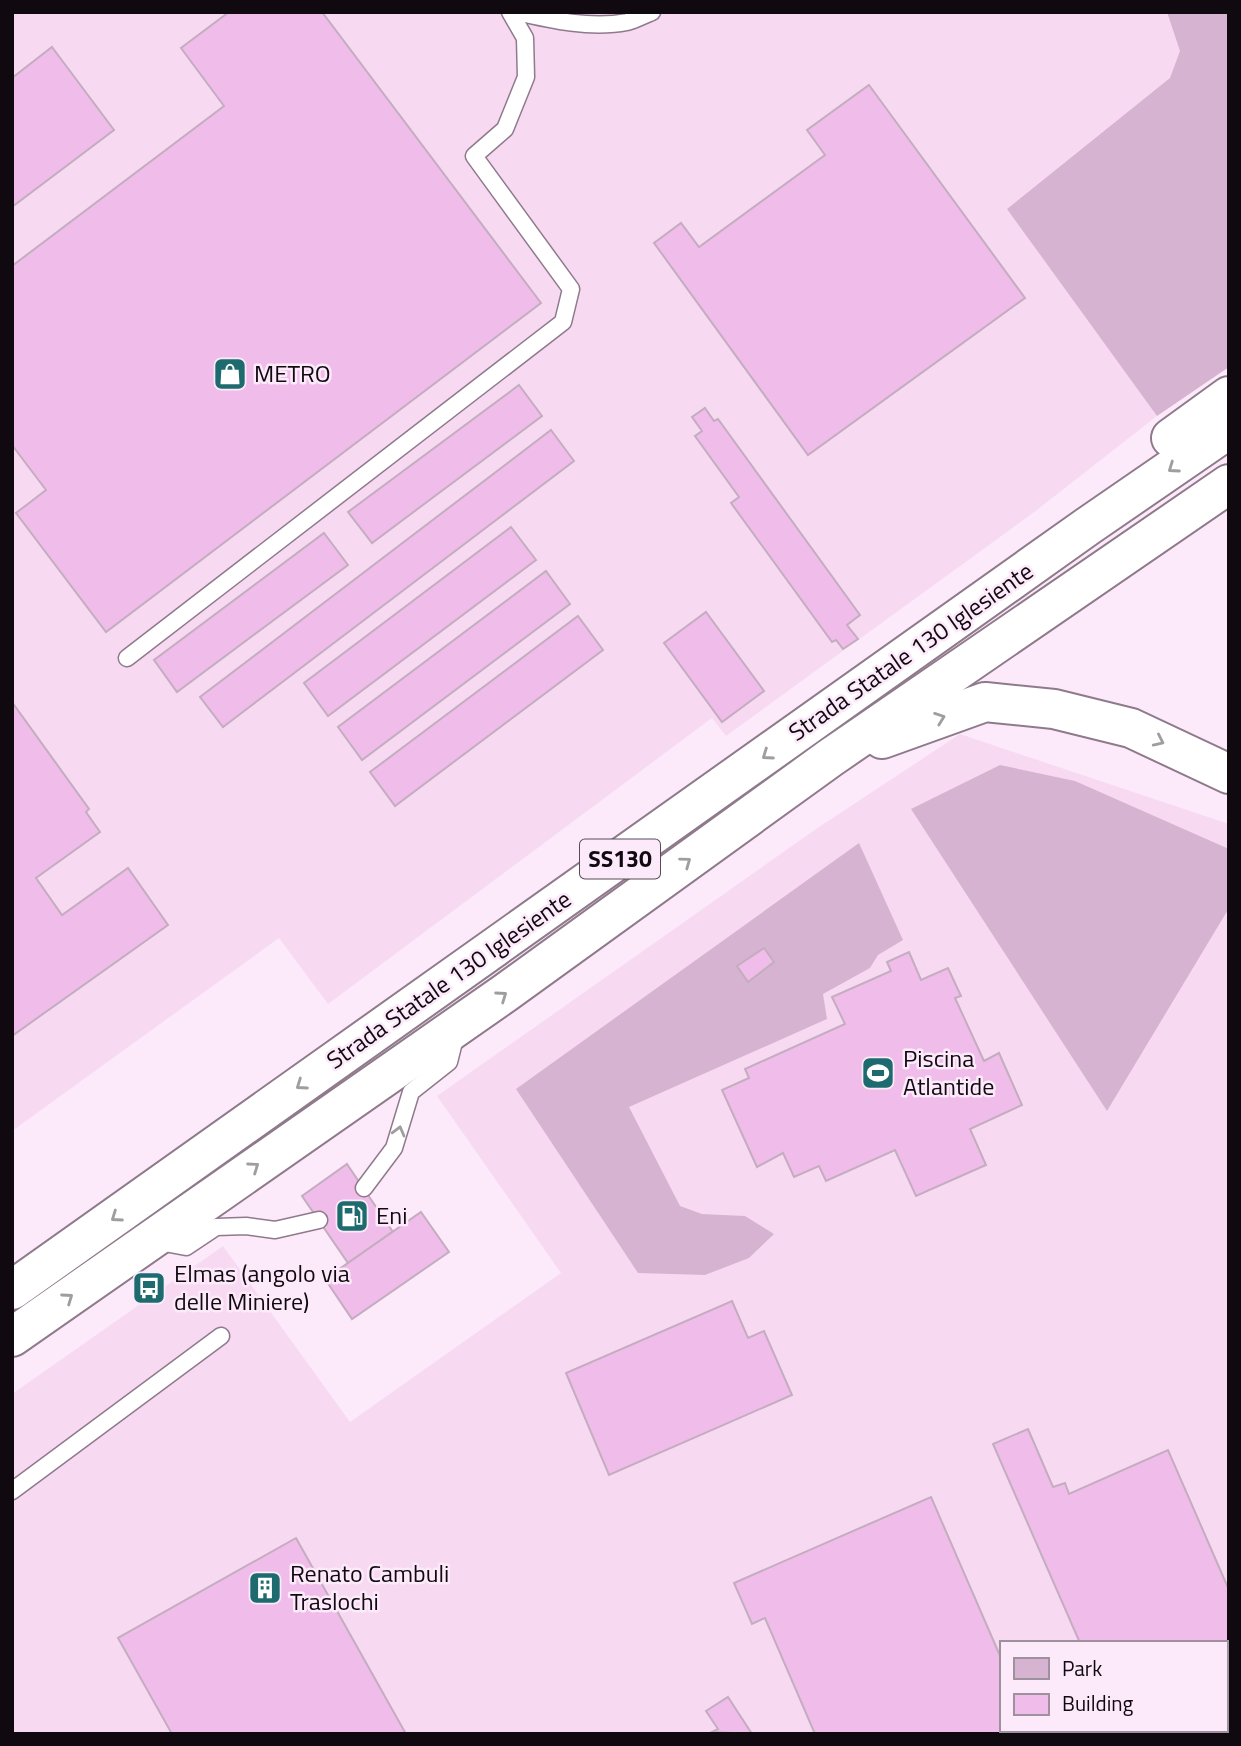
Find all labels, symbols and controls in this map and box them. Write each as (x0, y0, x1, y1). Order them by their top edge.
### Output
shop icon: METRO (211, 355, 249, 393)
place label: METRO (254, 355, 331, 391)
one-way arrow (1168, 460, 1181, 472)
street label: Strada Statale 130 Iglesiente (781, 553, 1040, 749)
one-way arrow (934, 712, 946, 726)
one-way arrow (1152, 733, 1164, 747)
one-way arrow (762, 747, 775, 759)
road number: SS130 (580, 839, 660, 878)
one-way arrow (678, 858, 691, 871)
street label: Strada Statale 130 Iglesiente (319, 881, 578, 1077)
one-way arrow (494, 992, 507, 1004)
place label: Piscina Atlantide (903, 1040, 994, 1104)
sports icon: Piscina Atlantide (859, 1054, 897, 1092)
one-way arrow (296, 1077, 309, 1089)
one-way arrow (391, 1125, 405, 1137)
one-way arrow (247, 1162, 260, 1175)
fuel station icon: Eni (333, 1197, 371, 1235)
place label: Eni (376, 1197, 407, 1233)
one-way arrow (111, 1209, 124, 1221)
place label: Elmas (angolo via delle Miniere) (174, 1255, 350, 1319)
bus stop icon: Elmas (angolo via delle Miniere) (130, 1269, 168, 1307)
one-way arrow (60, 1294, 73, 1306)
place label: Renato Cambuli Traslochi (290, 1555, 449, 1619)
building icon: Renato Cambuli Traslochi (246, 1569, 284, 1607)
legend (1000, 1641, 1227, 1732)
text: Park (1062, 1652, 1102, 1684)
text: Building (1062, 1687, 1134, 1719)

